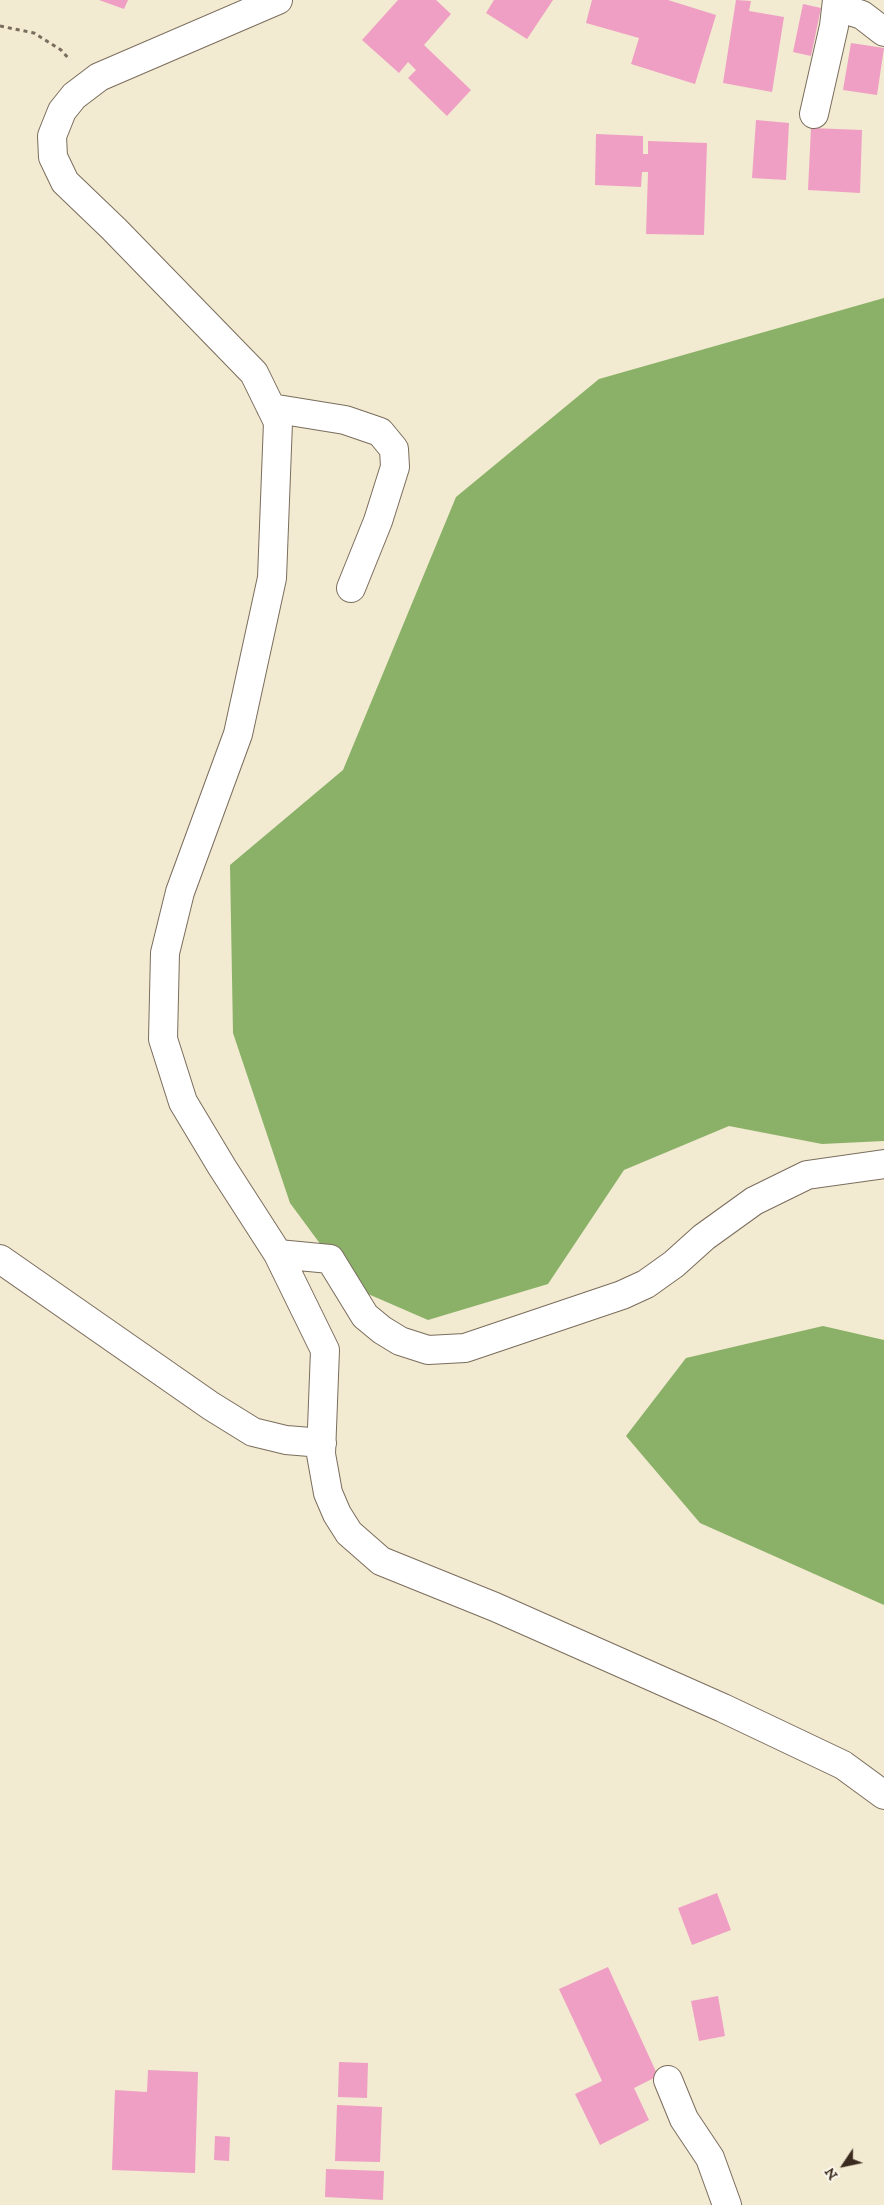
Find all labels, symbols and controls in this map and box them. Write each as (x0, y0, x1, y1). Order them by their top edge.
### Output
north arrow (819, 2140, 869, 2190)
text: N (821, 2164, 842, 2183)

